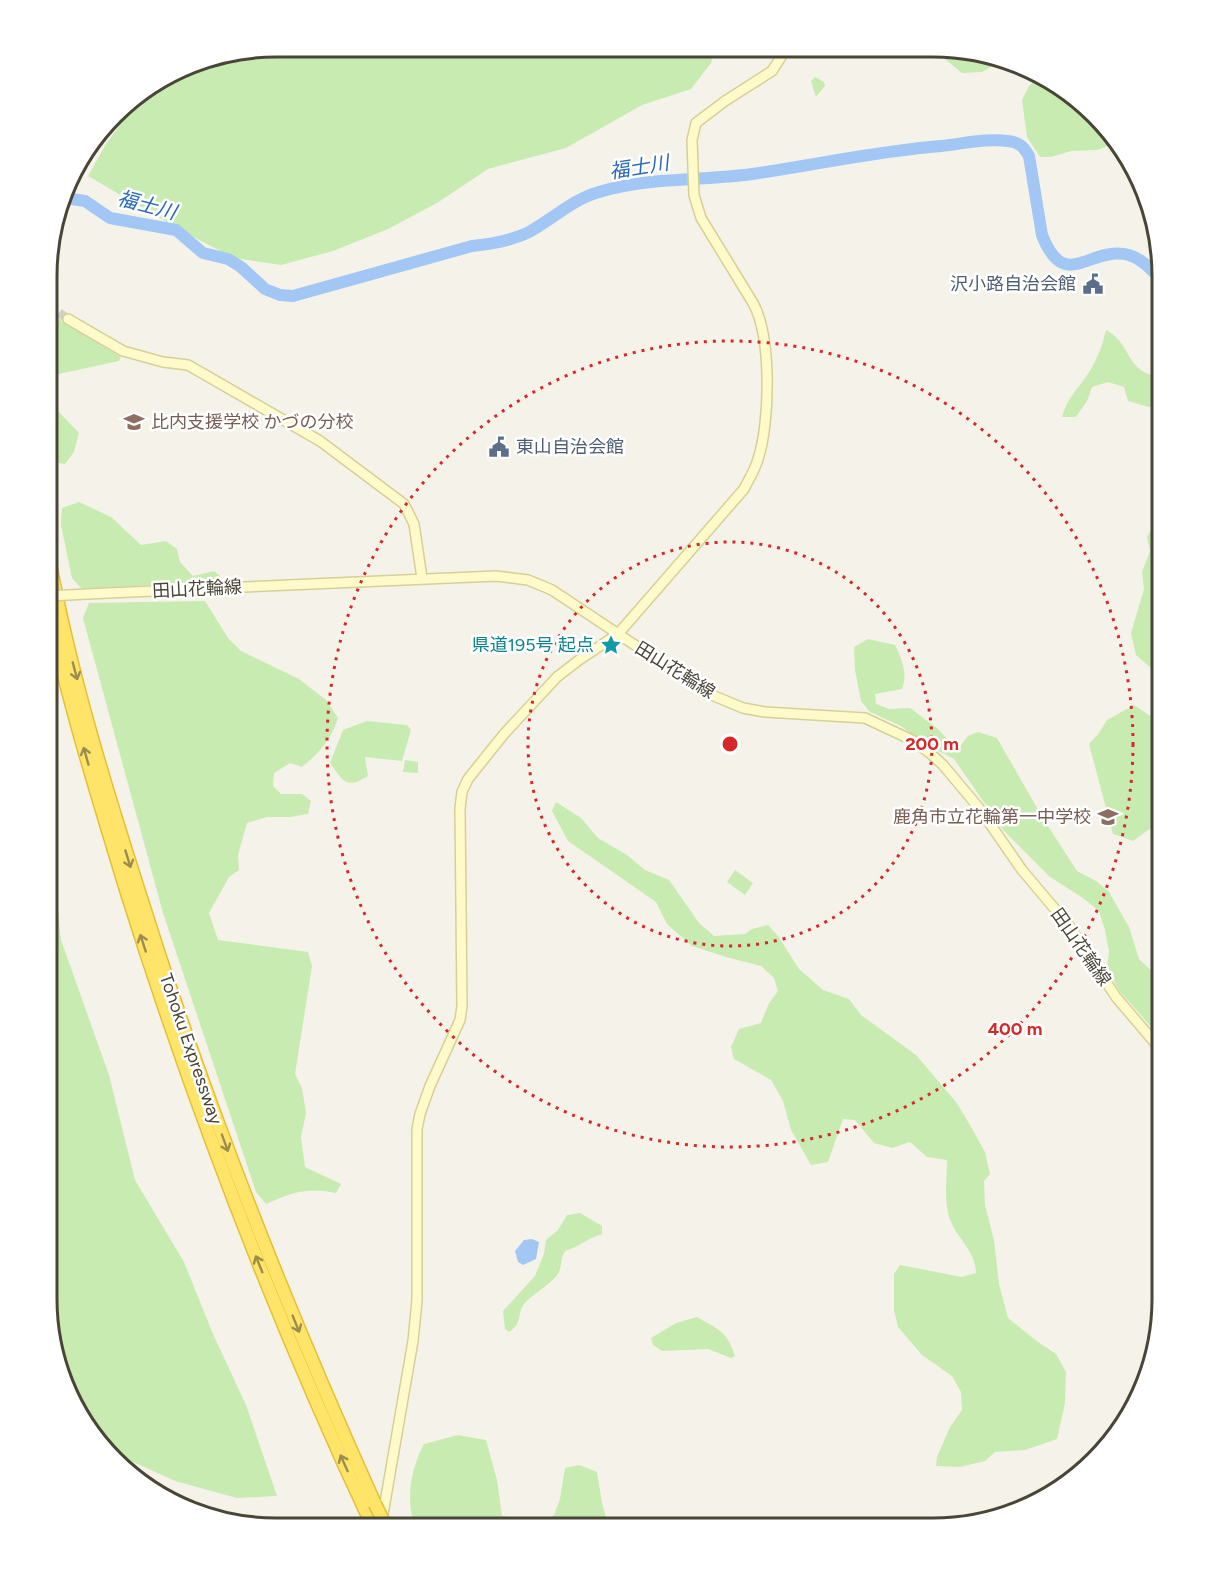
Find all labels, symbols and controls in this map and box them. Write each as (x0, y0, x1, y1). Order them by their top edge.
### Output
water label: 福士川 (607, 150, 672, 184)
water label: 福士川 (115, 186, 181, 225)
public building icon: 沢小路自治会館 (1081, 272, 1105, 296)
place label: 沢小路自治会館 (950, 273, 1076, 295)
school or university icon: 比内支援学校 かづの分校 (122, 410, 146, 434)
place label: 比内支援学校 かづの分校 (151, 411, 353, 433)
public building icon: 東山自治会館 (487, 435, 511, 459)
place label: 東山自治会館 (516, 436, 624, 458)
street label: 田山花輪線 (151, 576, 243, 602)
place icon: 県道195号 起点 (599, 633, 623, 657)
place label: 県道195号 起点 (472, 634, 594, 656)
street label: 田山花輪線 (631, 637, 719, 703)
one-way arrow (70, 662, 81, 681)
text: 200 m (905, 733, 959, 755)
centre of rings (720, 734, 740, 754)
one-way arrow (80, 747, 92, 766)
school or university icon: 鹿角市立花輪第一中学校 (1096, 805, 1120, 829)
place label: 鹿角市立花輪第一中学校 (893, 806, 1091, 828)
one-way arrow (123, 849, 134, 868)
street label: 田山花輪線 (1046, 904, 1116, 990)
one-way arrow (137, 934, 148, 953)
street label: Tohoku Expressway (155, 971, 227, 1128)
text: 400 m (988, 1018, 1042, 1040)
one-way arrow (220, 1133, 231, 1152)
one-way arrow (253, 1255, 264, 1274)
one-way arrow (291, 1315, 302, 1333)
one-way arrow (338, 1454, 350, 1472)

